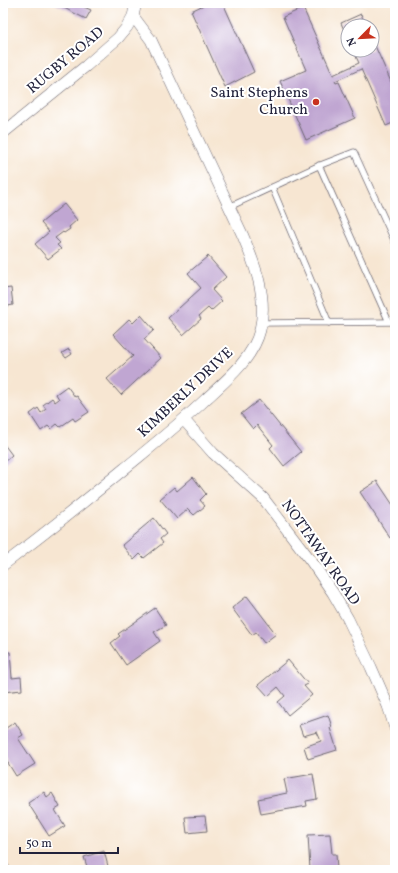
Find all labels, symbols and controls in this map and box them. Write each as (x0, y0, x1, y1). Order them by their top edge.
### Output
north arrow (340, 18, 380, 58)
street label: RUGBY ROAD (23, 22, 109, 99)
text: N (344, 35, 361, 48)
place label: Saint Stephens Church (210, 83, 308, 121)
marker: Saint Stephens Church (311, 97, 321, 107)
street label: KIMBERLY DRIVE (134, 343, 238, 443)
street label: NOTTAWAY ROAD (276, 496, 364, 610)
scale bar (20, 829, 118, 855)
text: 50 m (26, 836, 52, 852)

